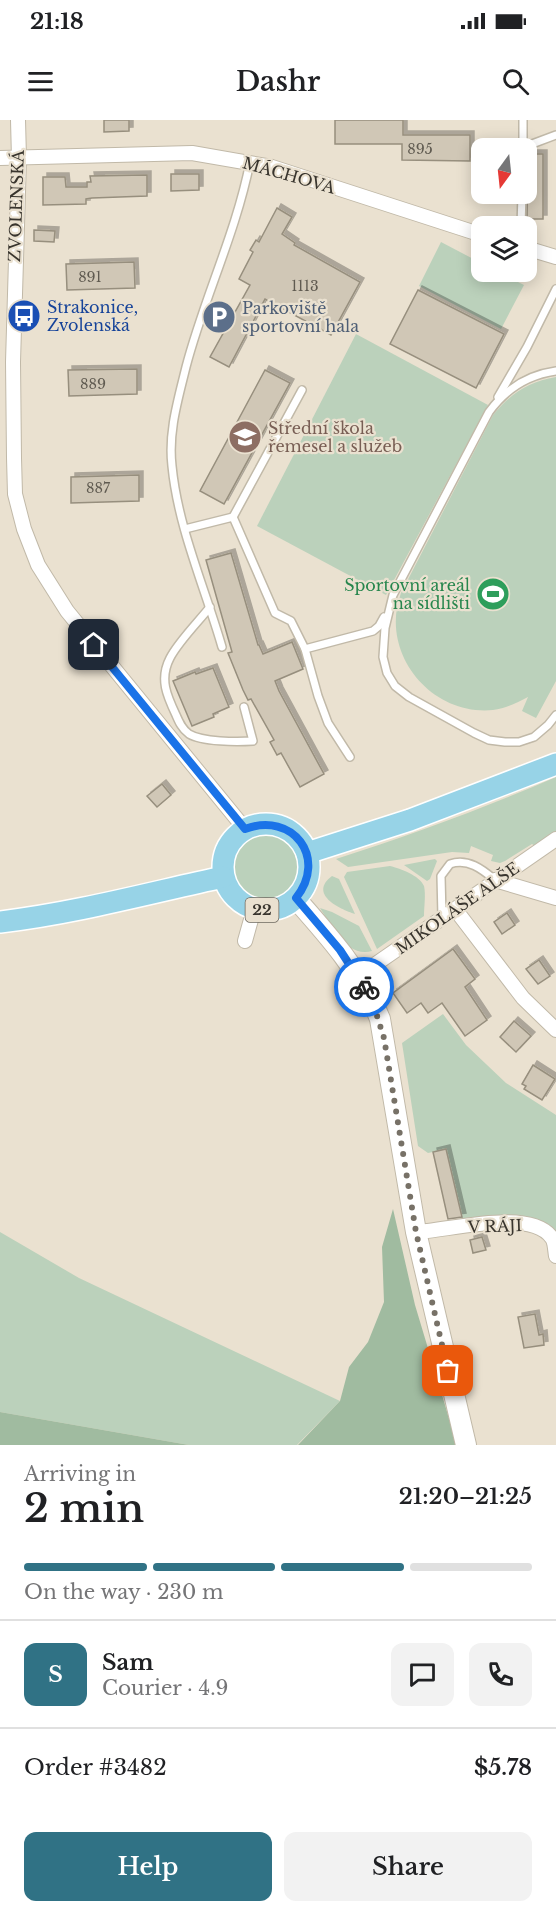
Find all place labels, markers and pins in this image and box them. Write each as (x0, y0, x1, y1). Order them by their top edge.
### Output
place label: Strakonice, Zvolenská (47, 297, 138, 335)
bus stop icon: Strakonice, Zvolenská (6, 298, 42, 334)
place label: Parkoviště sportovní hala (242, 298, 359, 336)
parking icon: Parkoviště sportovní hala (201, 299, 237, 335)
place label: Střední škola řemesel a služeb (268, 418, 402, 456)
school or university icon: Střední škola řemesel a služeb (227, 419, 263, 455)
place label: Sportovní areál na sídlišti (344, 575, 471, 613)
sports icon: Sportovní areál na sídlišti (475, 576, 511, 612)
pin (68, 619, 119, 670)
pin (422, 1345, 473, 1396)

